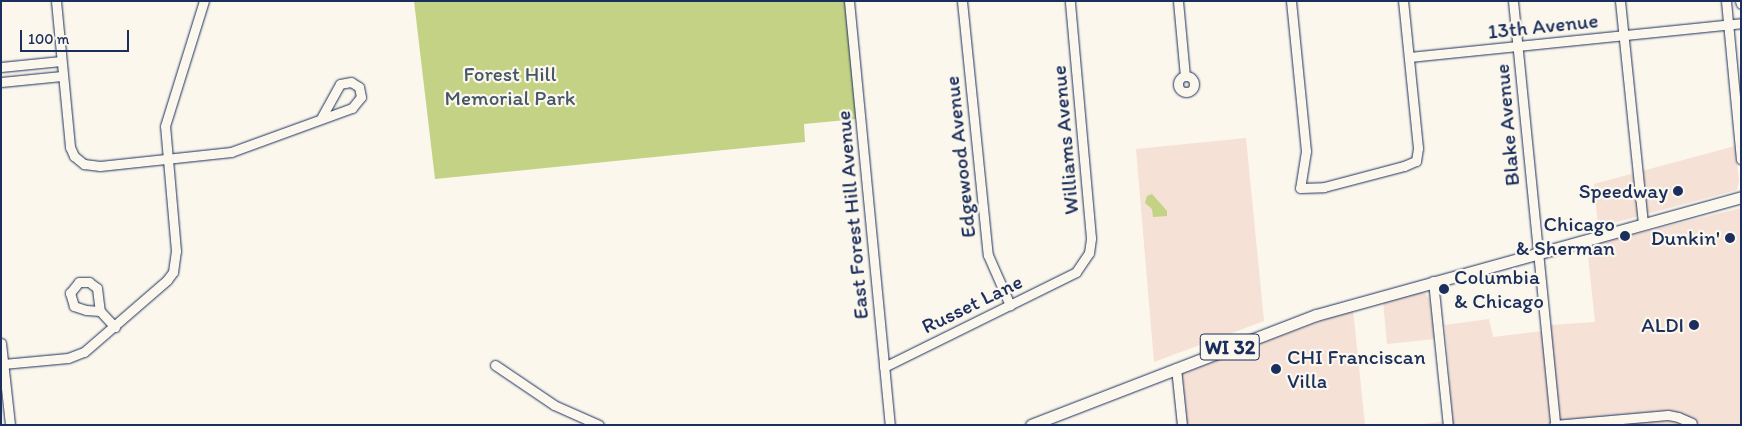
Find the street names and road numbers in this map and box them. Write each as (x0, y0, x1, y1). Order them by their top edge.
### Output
street label: 13th Avenue (1487, 8, 1599, 44)
street label: Blake Avenue (1489, 63, 1525, 187)
street label: Williams Avenue (1046, 65, 1084, 215)
street label: Edgewood Avenue (939, 75, 981, 239)
street label: East Forest Hill Avenue (830, 110, 874, 320)
street label: Russet Lane (918, 269, 1026, 339)
road number: WI 32 (1199, 330, 1261, 364)

